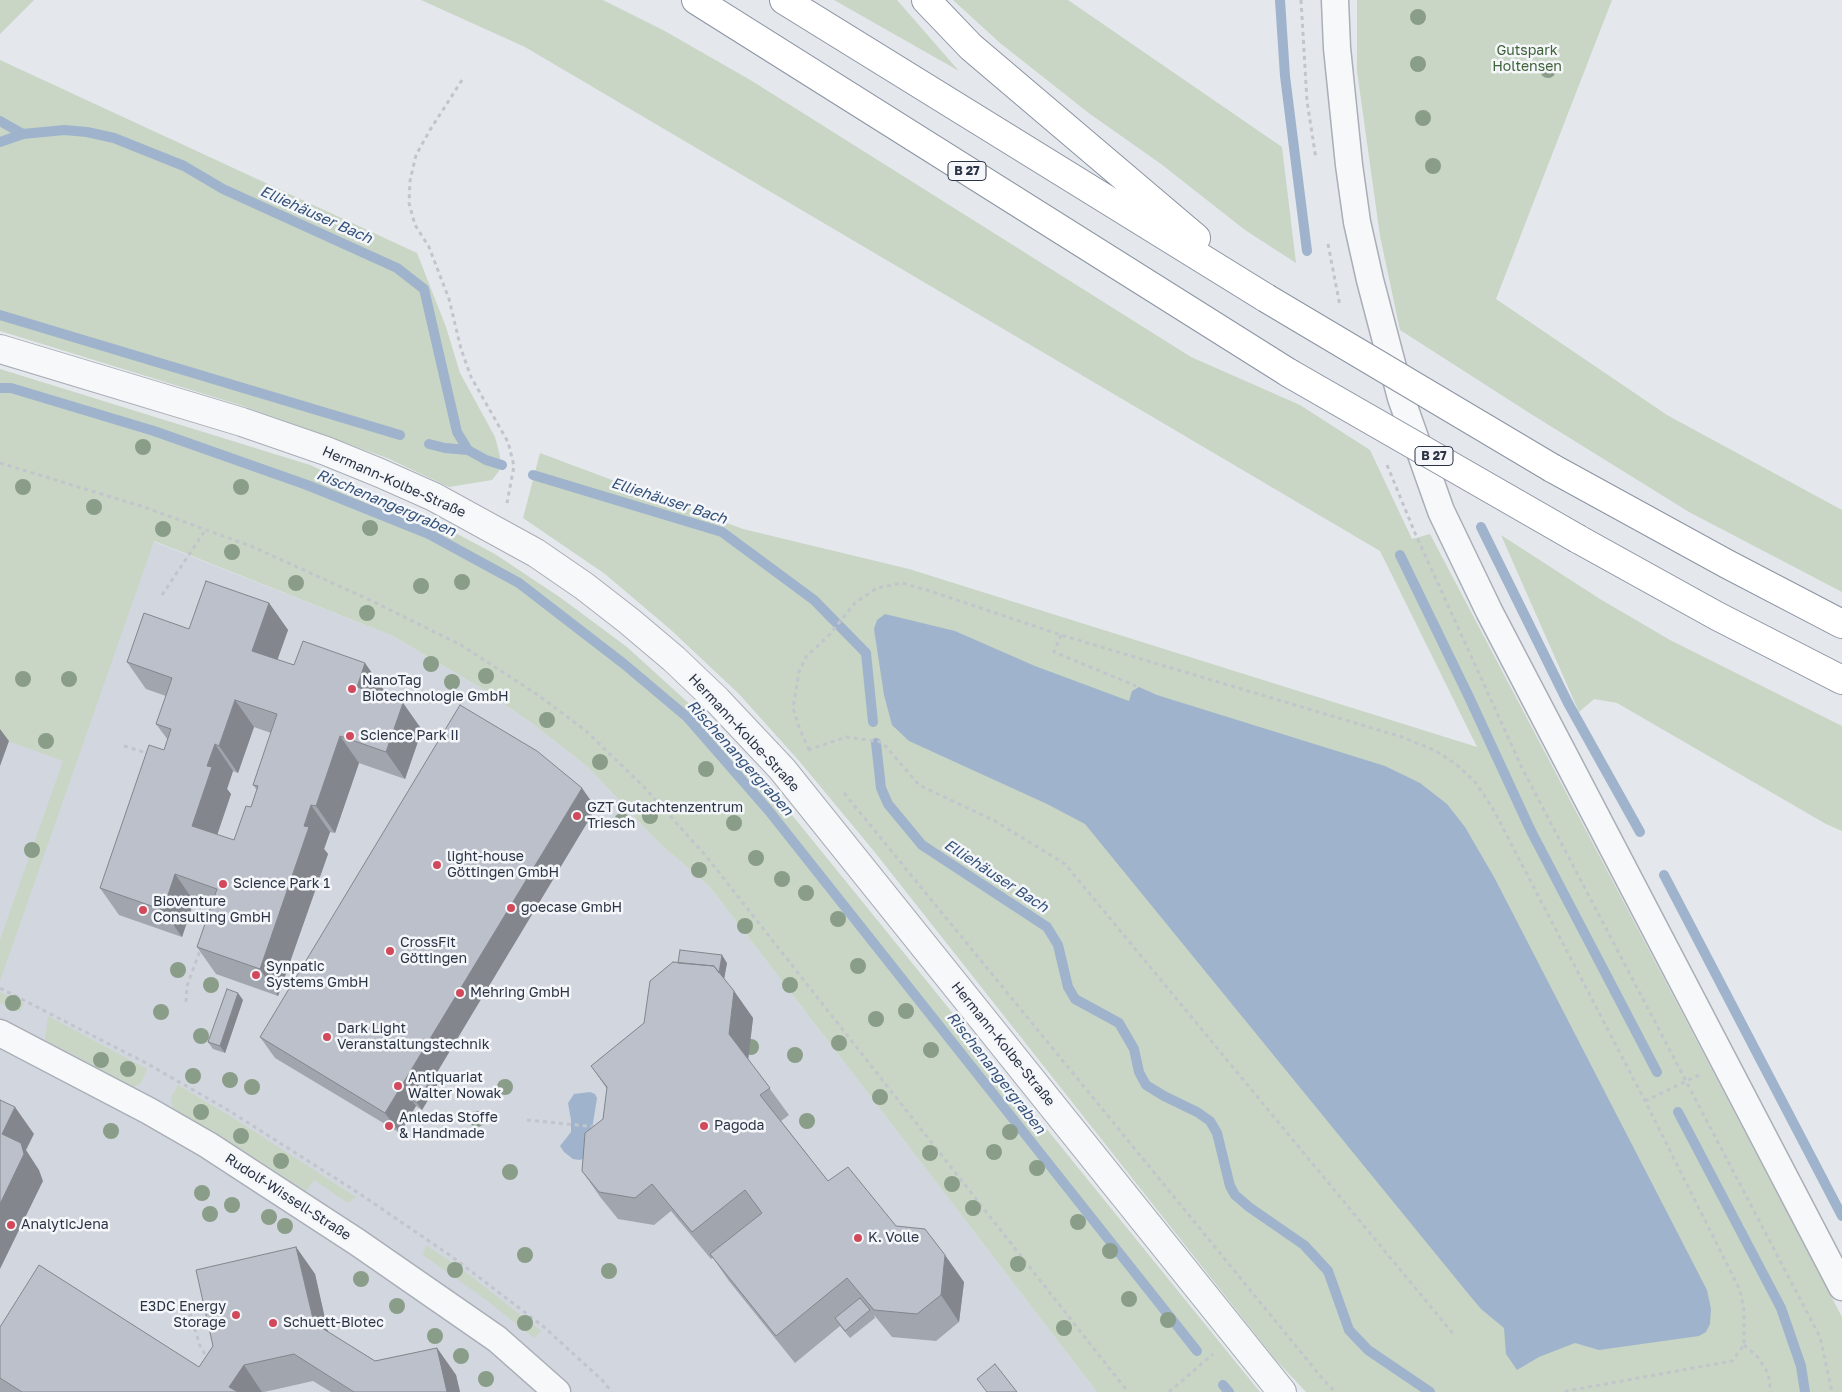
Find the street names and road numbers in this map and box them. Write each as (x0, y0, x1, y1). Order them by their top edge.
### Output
road number: B 27 (948, 162, 986, 180)
street label: Hermann-Kolbe-Straße (320, 443, 468, 521)
road number: B 27 (1415, 446, 1453, 466)
street label: Hermann-Kolbe-Straße (685, 671, 803, 795)
street label: Hermann-Kolbe-Straße (948, 978, 1058, 1110)
street label: Rudolf-Wissell-Straße (222, 1150, 354, 1244)

